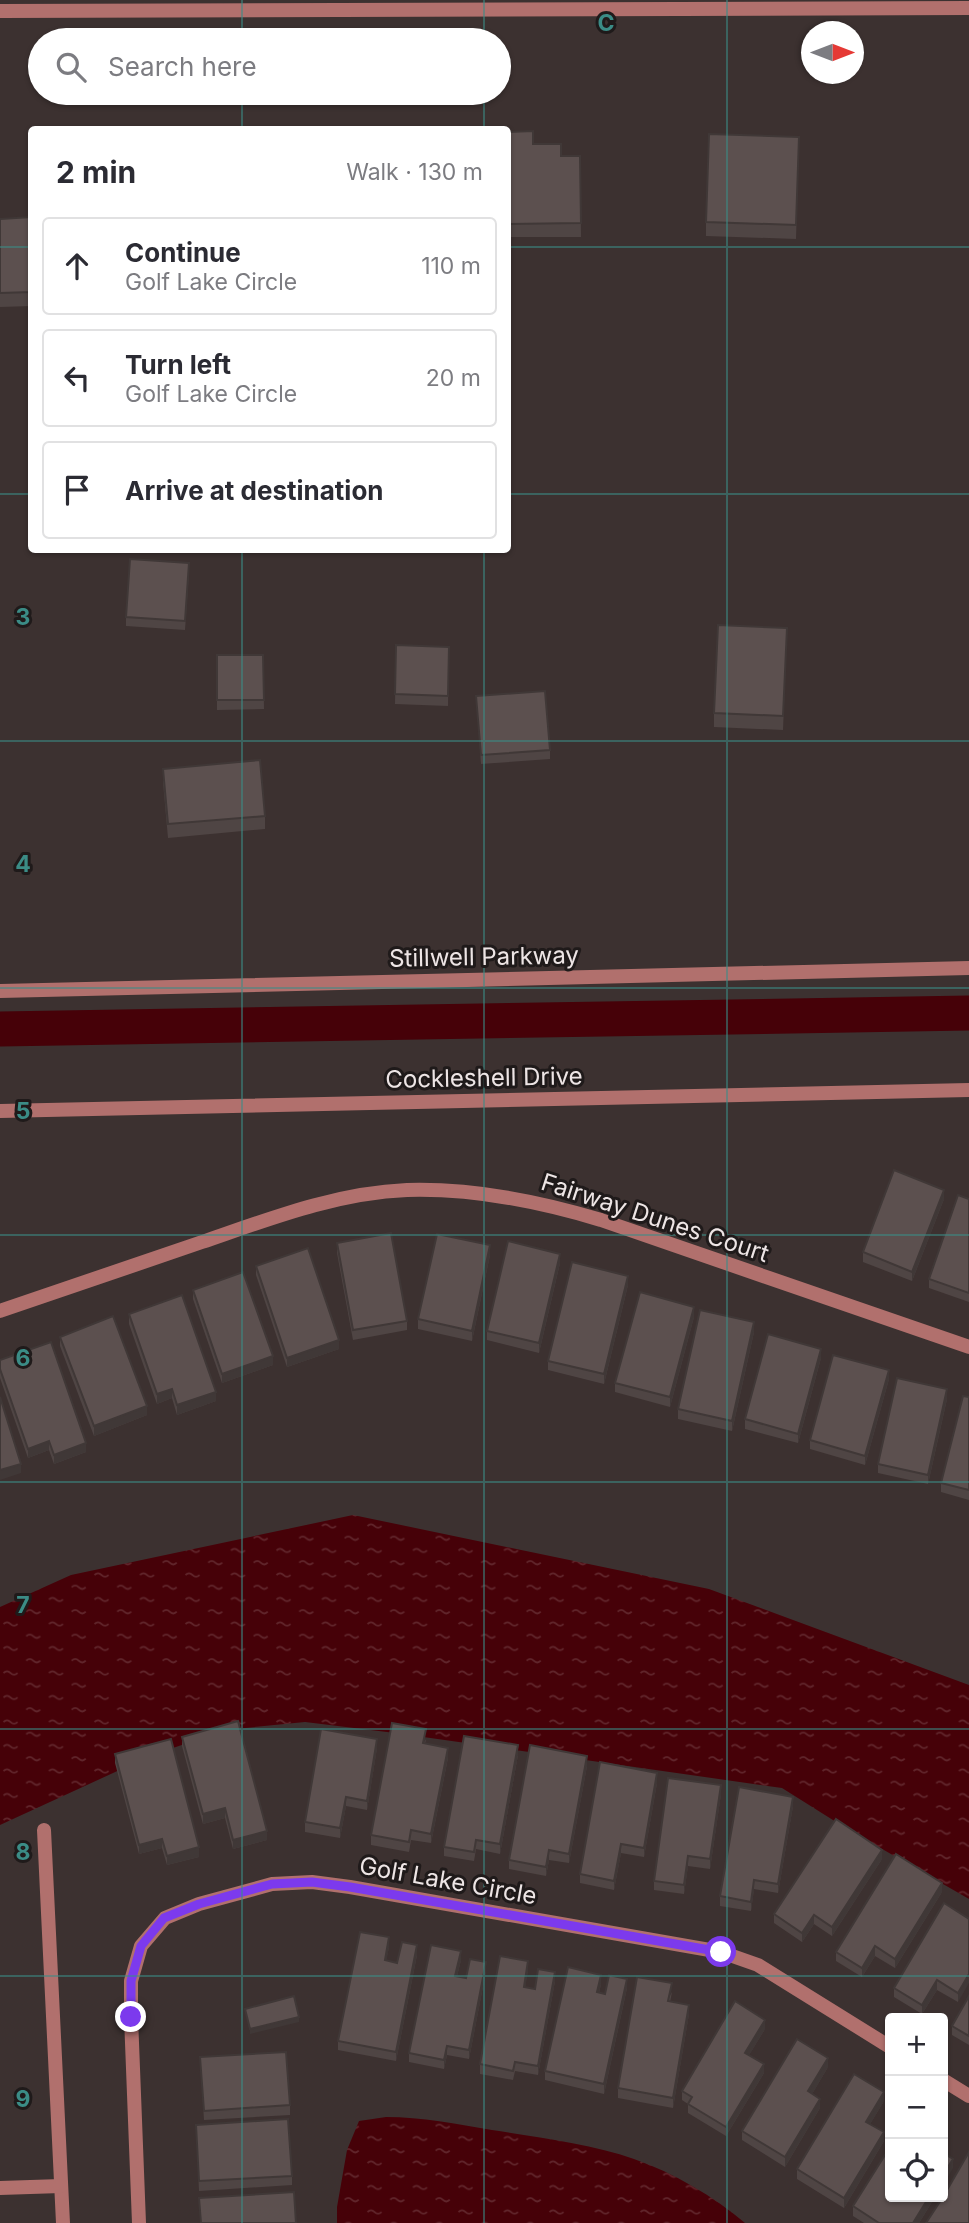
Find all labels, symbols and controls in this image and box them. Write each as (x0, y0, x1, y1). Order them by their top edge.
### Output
text: C (597, 9, 615, 37)
north arrow (801, 21, 864, 84)
search box (28, 28, 511, 105)
icon: search (52, 48, 90, 86)
text: Search here (108, 51, 257, 82)
text: 2 min (56, 154, 136, 190)
text: Walk · 130 m (346, 158, 483, 186)
text: Continue (125, 237, 241, 268)
icon: ahead (58, 247, 96, 285)
text: 110 m (421, 252, 481, 280)
text: Golf Lake Circle (125, 268, 297, 296)
text: Turn left (125, 349, 231, 380)
icon: left (58, 359, 96, 397)
text: 20 m (426, 364, 481, 392)
text: Golf Lake Circle (125, 380, 297, 408)
icon: arrive (58, 471, 96, 509)
text: Arrive at destination (125, 475, 384, 506)
text: 3 (16, 603, 30, 631)
text: 4 (15, 850, 31, 878)
street label: Stillwell Parkway (389, 940, 579, 973)
street label: Cockleshell Drive (385, 1061, 583, 1094)
text: 5 (16, 1097, 30, 1125)
street label: Fairway Dunes Court (538, 1167, 773, 1268)
text: 6 (16, 1344, 30, 1372)
text: 7 (16, 1591, 30, 1619)
text: 8 (16, 1838, 30, 1866)
street label: Golf Lake Circle (357, 1851, 539, 1910)
route start (705, 1936, 736, 1967)
route end (115, 2001, 146, 2032)
map controls (885, 2013, 948, 2202)
button: + (885, 2013, 948, 2076)
button: − (885, 2076, 948, 2139)
text: 9 (16, 2085, 30, 2113)
button: locate (885, 2139, 948, 2202)

